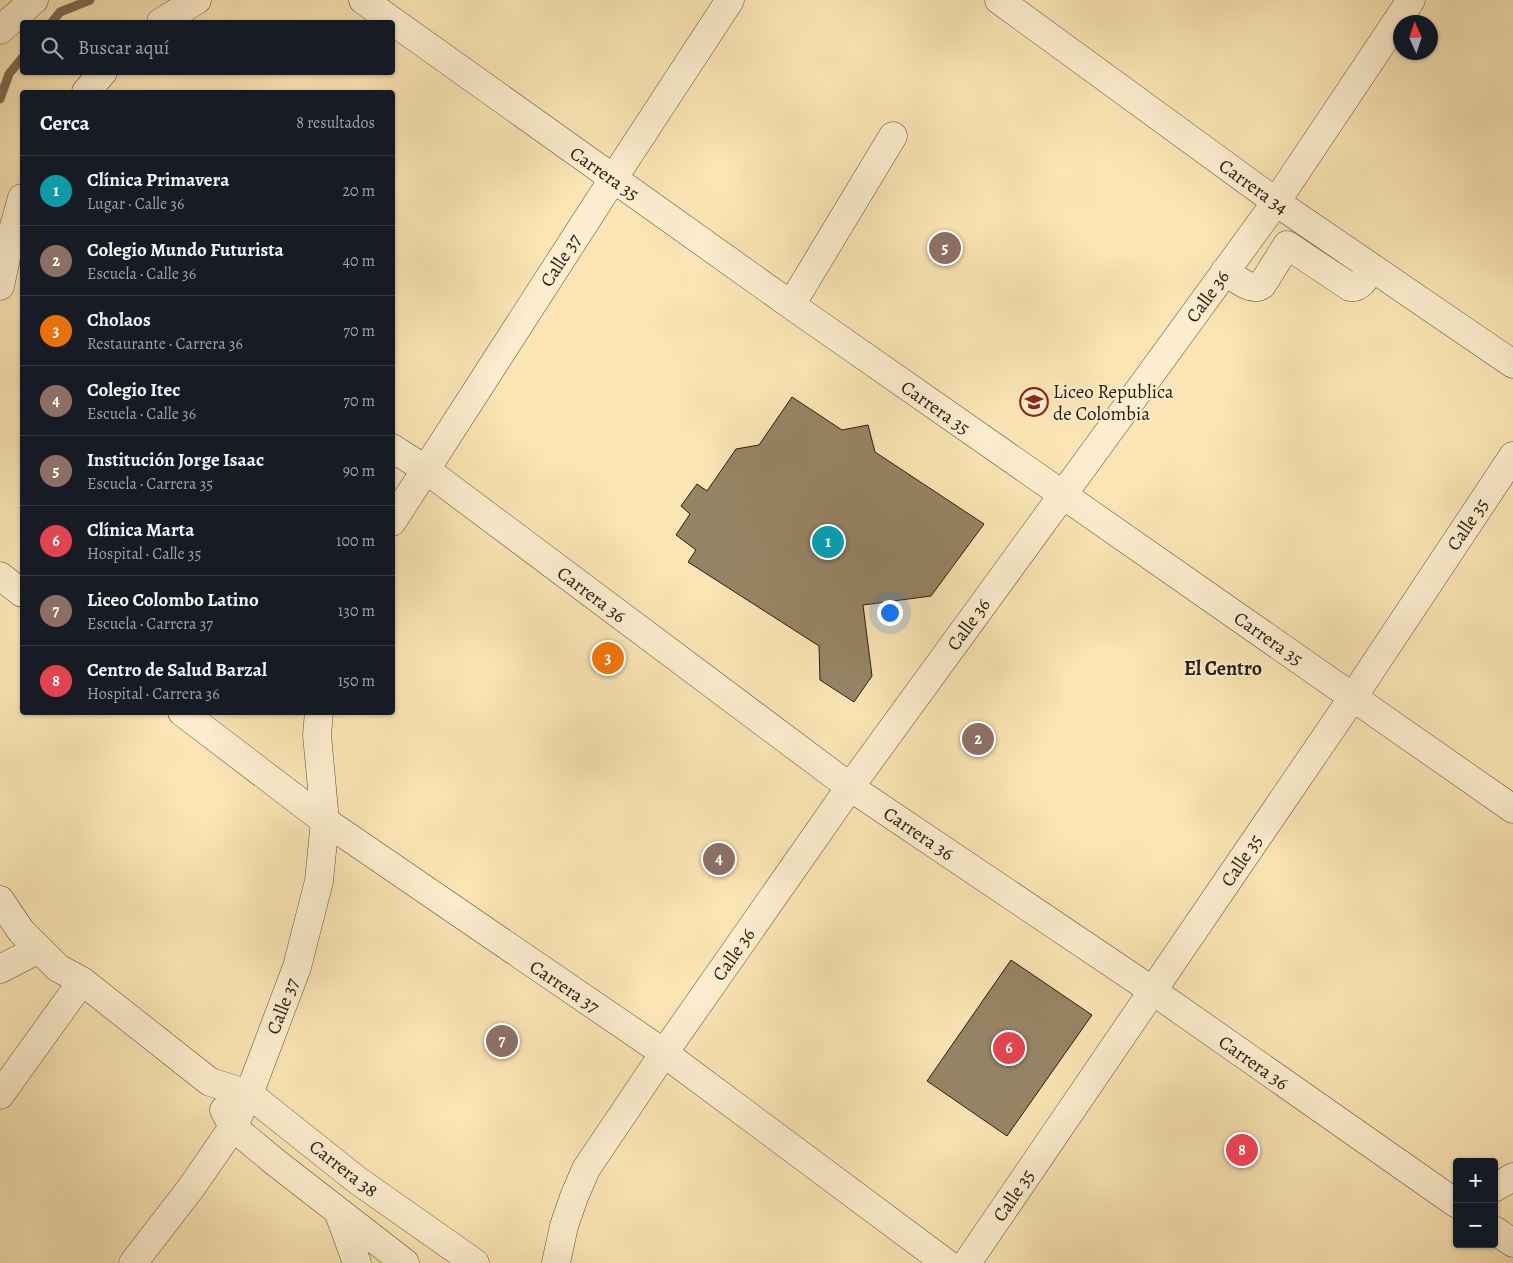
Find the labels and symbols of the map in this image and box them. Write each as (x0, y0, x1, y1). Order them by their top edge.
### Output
north arrow (1393, 15, 1438, 60)
street label: Carrera 35 (564, 140, 644, 207)
street label: Carrera 34 (1213, 153, 1294, 221)
street label: Calle 37 (534, 229, 588, 292)
pin: 5 (929, 229, 961, 267)
street label: Calle 36 (1180, 265, 1236, 328)
street label: Carrera 35 (895, 374, 975, 441)
place label: Liceo Republica de Colombia (1053, 379, 1174, 427)
school or university icon: Liceo Republica de Colombia (1019, 387, 1049, 417)
street label: Calle 35 (1441, 493, 1495, 556)
pin: 1 (812, 523, 844, 561)
street label: Carrera 36 (552, 560, 631, 629)
street label: Calle 36 (941, 593, 997, 656)
your location (877, 600, 903, 626)
street label: Carrera 35 (1228, 605, 1308, 672)
pin: 3 (592, 639, 624, 677)
district label: El Centro (1184, 655, 1262, 682)
pin: 2 (962, 720, 994, 758)
street label: Carrera 36 (878, 801, 959, 867)
street label: Calle 35 (1215, 829, 1269, 892)
pin: 4 (703, 840, 735, 878)
street label: Calle 36 (706, 923, 762, 986)
street label: Carrera 37 (524, 954, 605, 1020)
street label: Calle 37 (260, 975, 306, 1038)
pin: 7 (486, 1022, 518, 1060)
pin: 6 (993, 1029, 1025, 1067)
street label: Carrera 36 (1213, 1029, 1294, 1097)
pin: 8 (1226, 1131, 1258, 1169)
street label: Carrera 38 (304, 1134, 383, 1204)
street label: Calle 35 (987, 1164, 1041, 1227)

